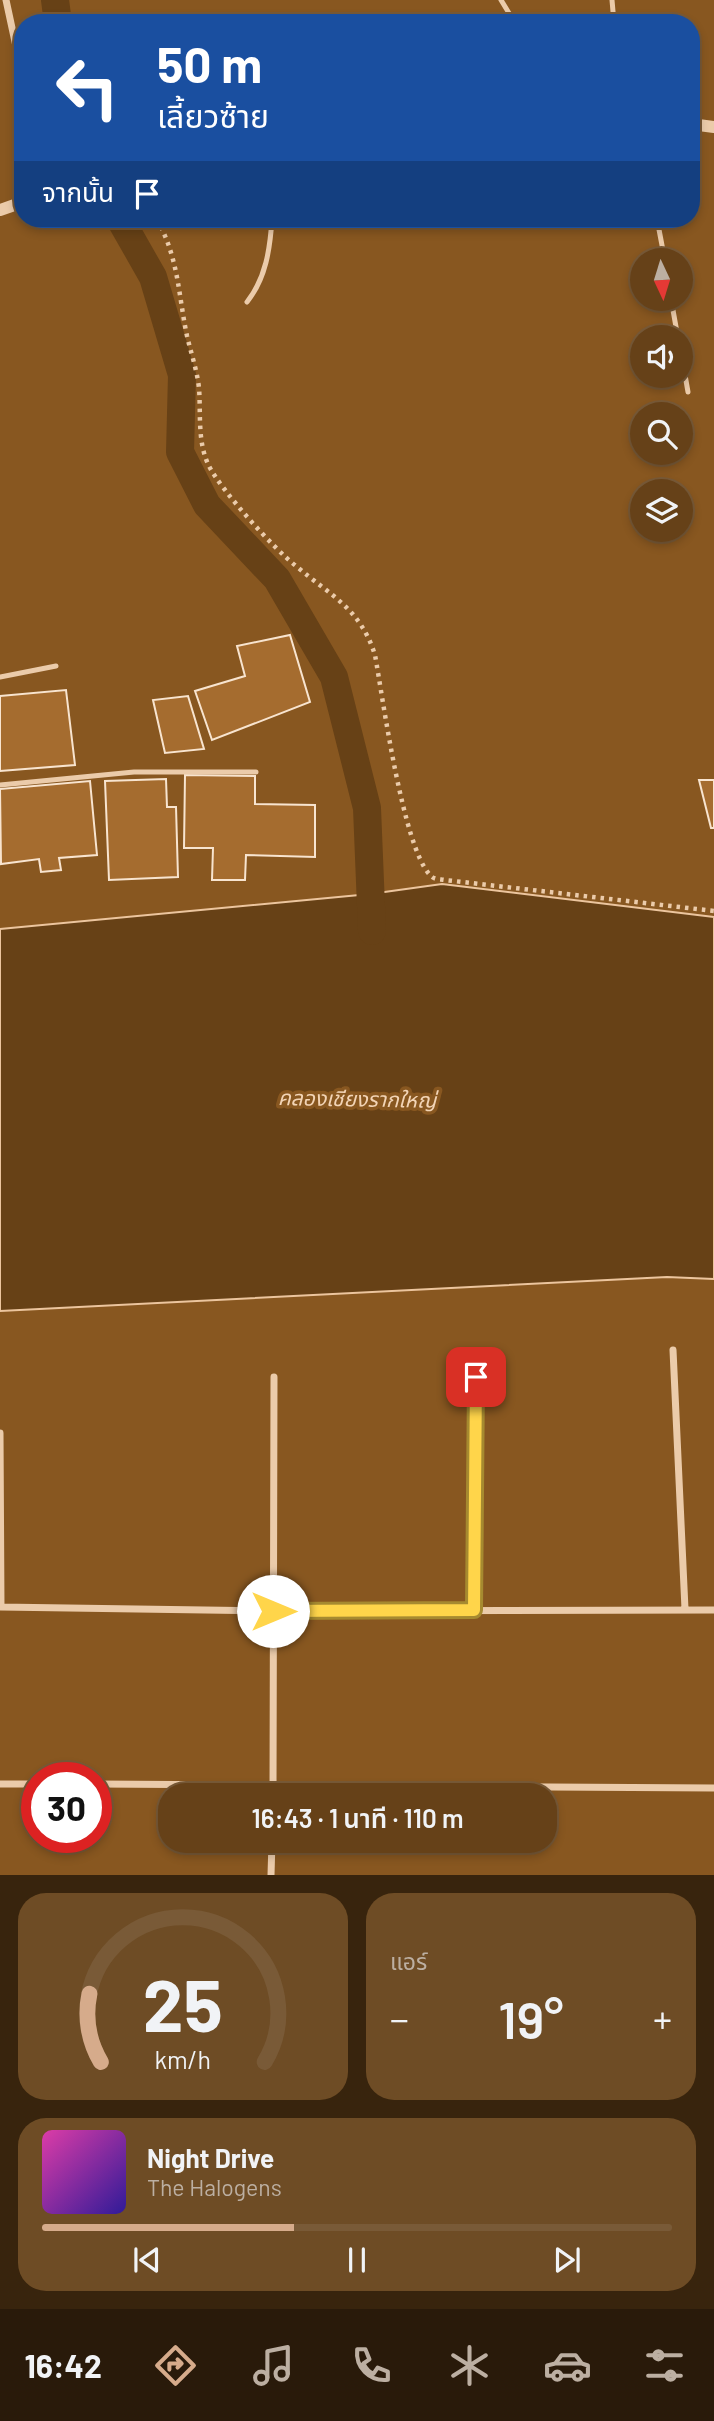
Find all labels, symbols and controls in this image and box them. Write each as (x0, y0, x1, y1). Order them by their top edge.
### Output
text: 50 m (157, 34, 262, 93)
icon: left (42, 42, 133, 133)
text: เลี้ยวซ้าย (157, 96, 269, 134)
icon: arrive (128, 175, 166, 213)
text: จากนั้น (42, 176, 114, 207)
north arrow (630, 248, 693, 312)
map controls (630, 248, 693, 542)
button: sound (630, 325, 693, 388)
button: search (630, 402, 693, 465)
button: layers (630, 479, 693, 542)
water label: คลองเชียงรากใหญ่ (278, 1084, 439, 1112)
pin (446, 1347, 506, 1407)
icon: arrive (457, 1358, 495, 1396)
position arrow (236, 1574, 310, 1648)
speed limit sign: 30 (21, 1762, 112, 1853)
text: 16:43 · 1 นาที · 110 m (251, 1802, 464, 1833)
text: แอร์ (390, 1947, 427, 1975)
text: 25 (143, 1960, 223, 2048)
text: 19° (498, 1987, 564, 2049)
text: − (390, 1995, 409, 2041)
text: + (653, 1995, 672, 2041)
text: km/h (155, 2044, 211, 2074)
text: Night Drive (147, 2142, 274, 2173)
text: The Halogens (147, 2173, 282, 2201)
icon: previous (128, 2241, 166, 2279)
icon: pause (338, 2241, 376, 2279)
icon: next (548, 2241, 586, 2279)
icon: directions (151, 2341, 200, 2390)
icon: music (249, 2341, 298, 2390)
icon: phone (347, 2341, 396, 2390)
icon: climate (445, 2341, 494, 2390)
icon: car (543, 2341, 592, 2390)
icon: filters (640, 2341, 689, 2390)
text: 16:42 (24, 2346, 102, 2384)

